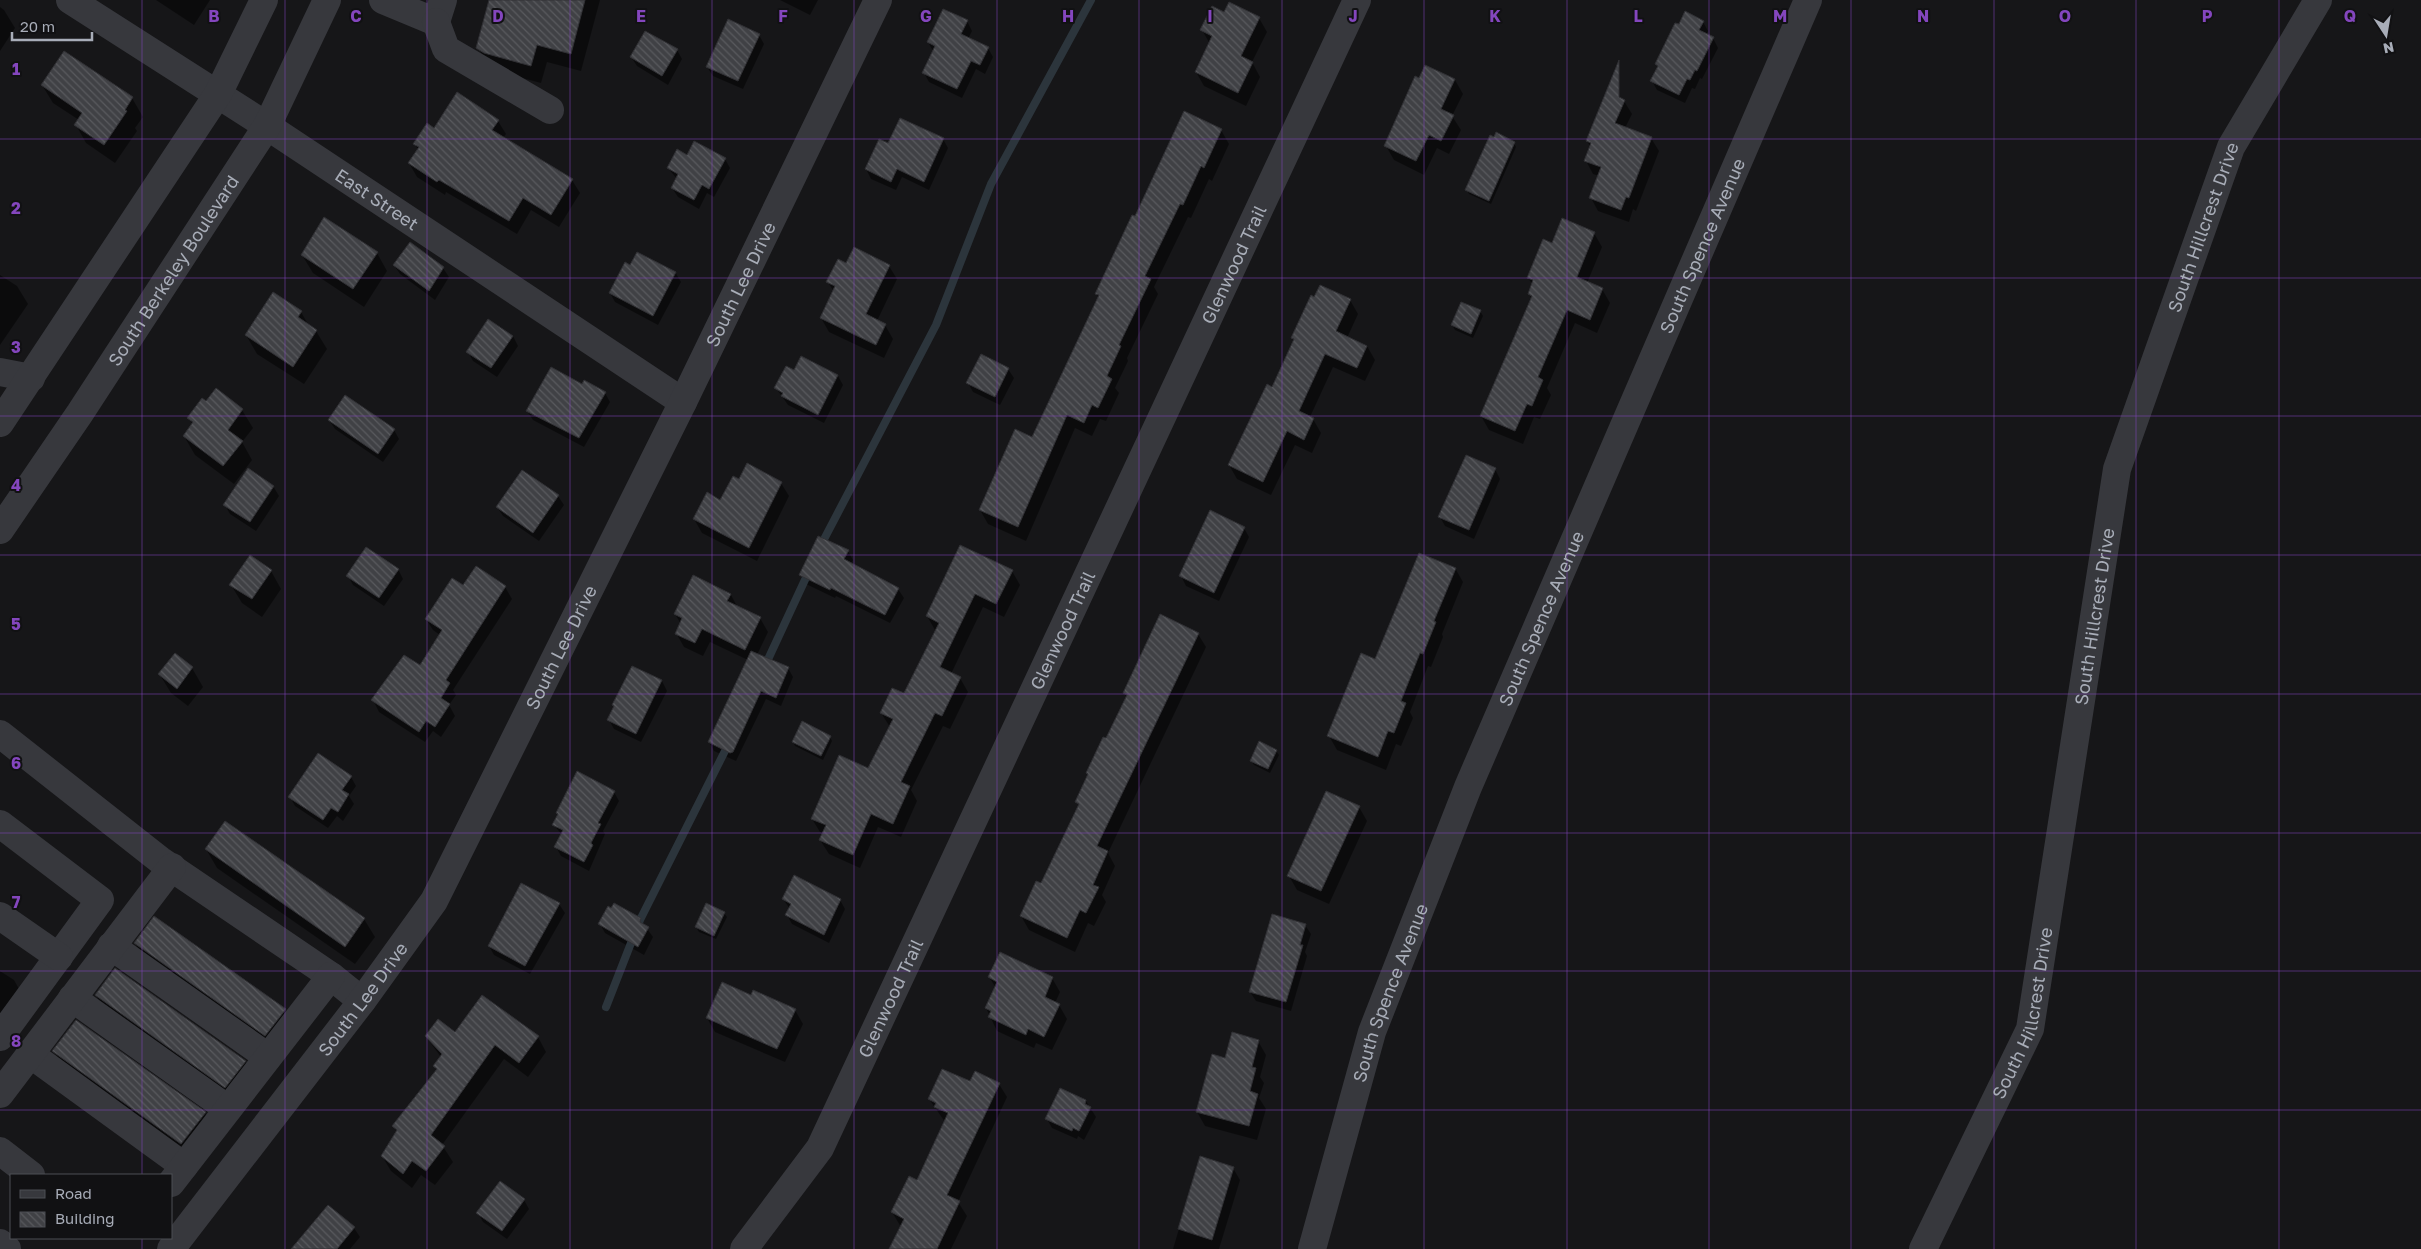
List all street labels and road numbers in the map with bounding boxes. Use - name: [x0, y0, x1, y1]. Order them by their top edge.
- street label: South Hillcrest Drive: [2162, 139, 2243, 315]
- street label: South Spence Avenue: [1654, 155, 1749, 337]
- street label: East Street: [331, 163, 423, 235]
- street label: South Berkeley Boulevard: [103, 171, 243, 370]
- street label: Glenwood Trail: [1196, 201, 1271, 327]
- street label: South Lee Drive: [701, 218, 780, 350]
- street label: South Spence Avenue: [1493, 527, 1588, 709]
- street label: South Hillcrest Drive: [2069, 527, 2119, 707]
- street label: Glenwood Trail: [1025, 567, 1099, 693]
- street label: South Lee Drive: [520, 581, 601, 713]
- street label: South Spence Avenue: [1348, 900, 1432, 1084]
- street label: South Hillcrest Drive: [1987, 926, 2057, 1102]
- street label: Glenwood Trail: [853, 935, 927, 1061]
- street label: South Lee Drive: [313, 938, 412, 1060]

